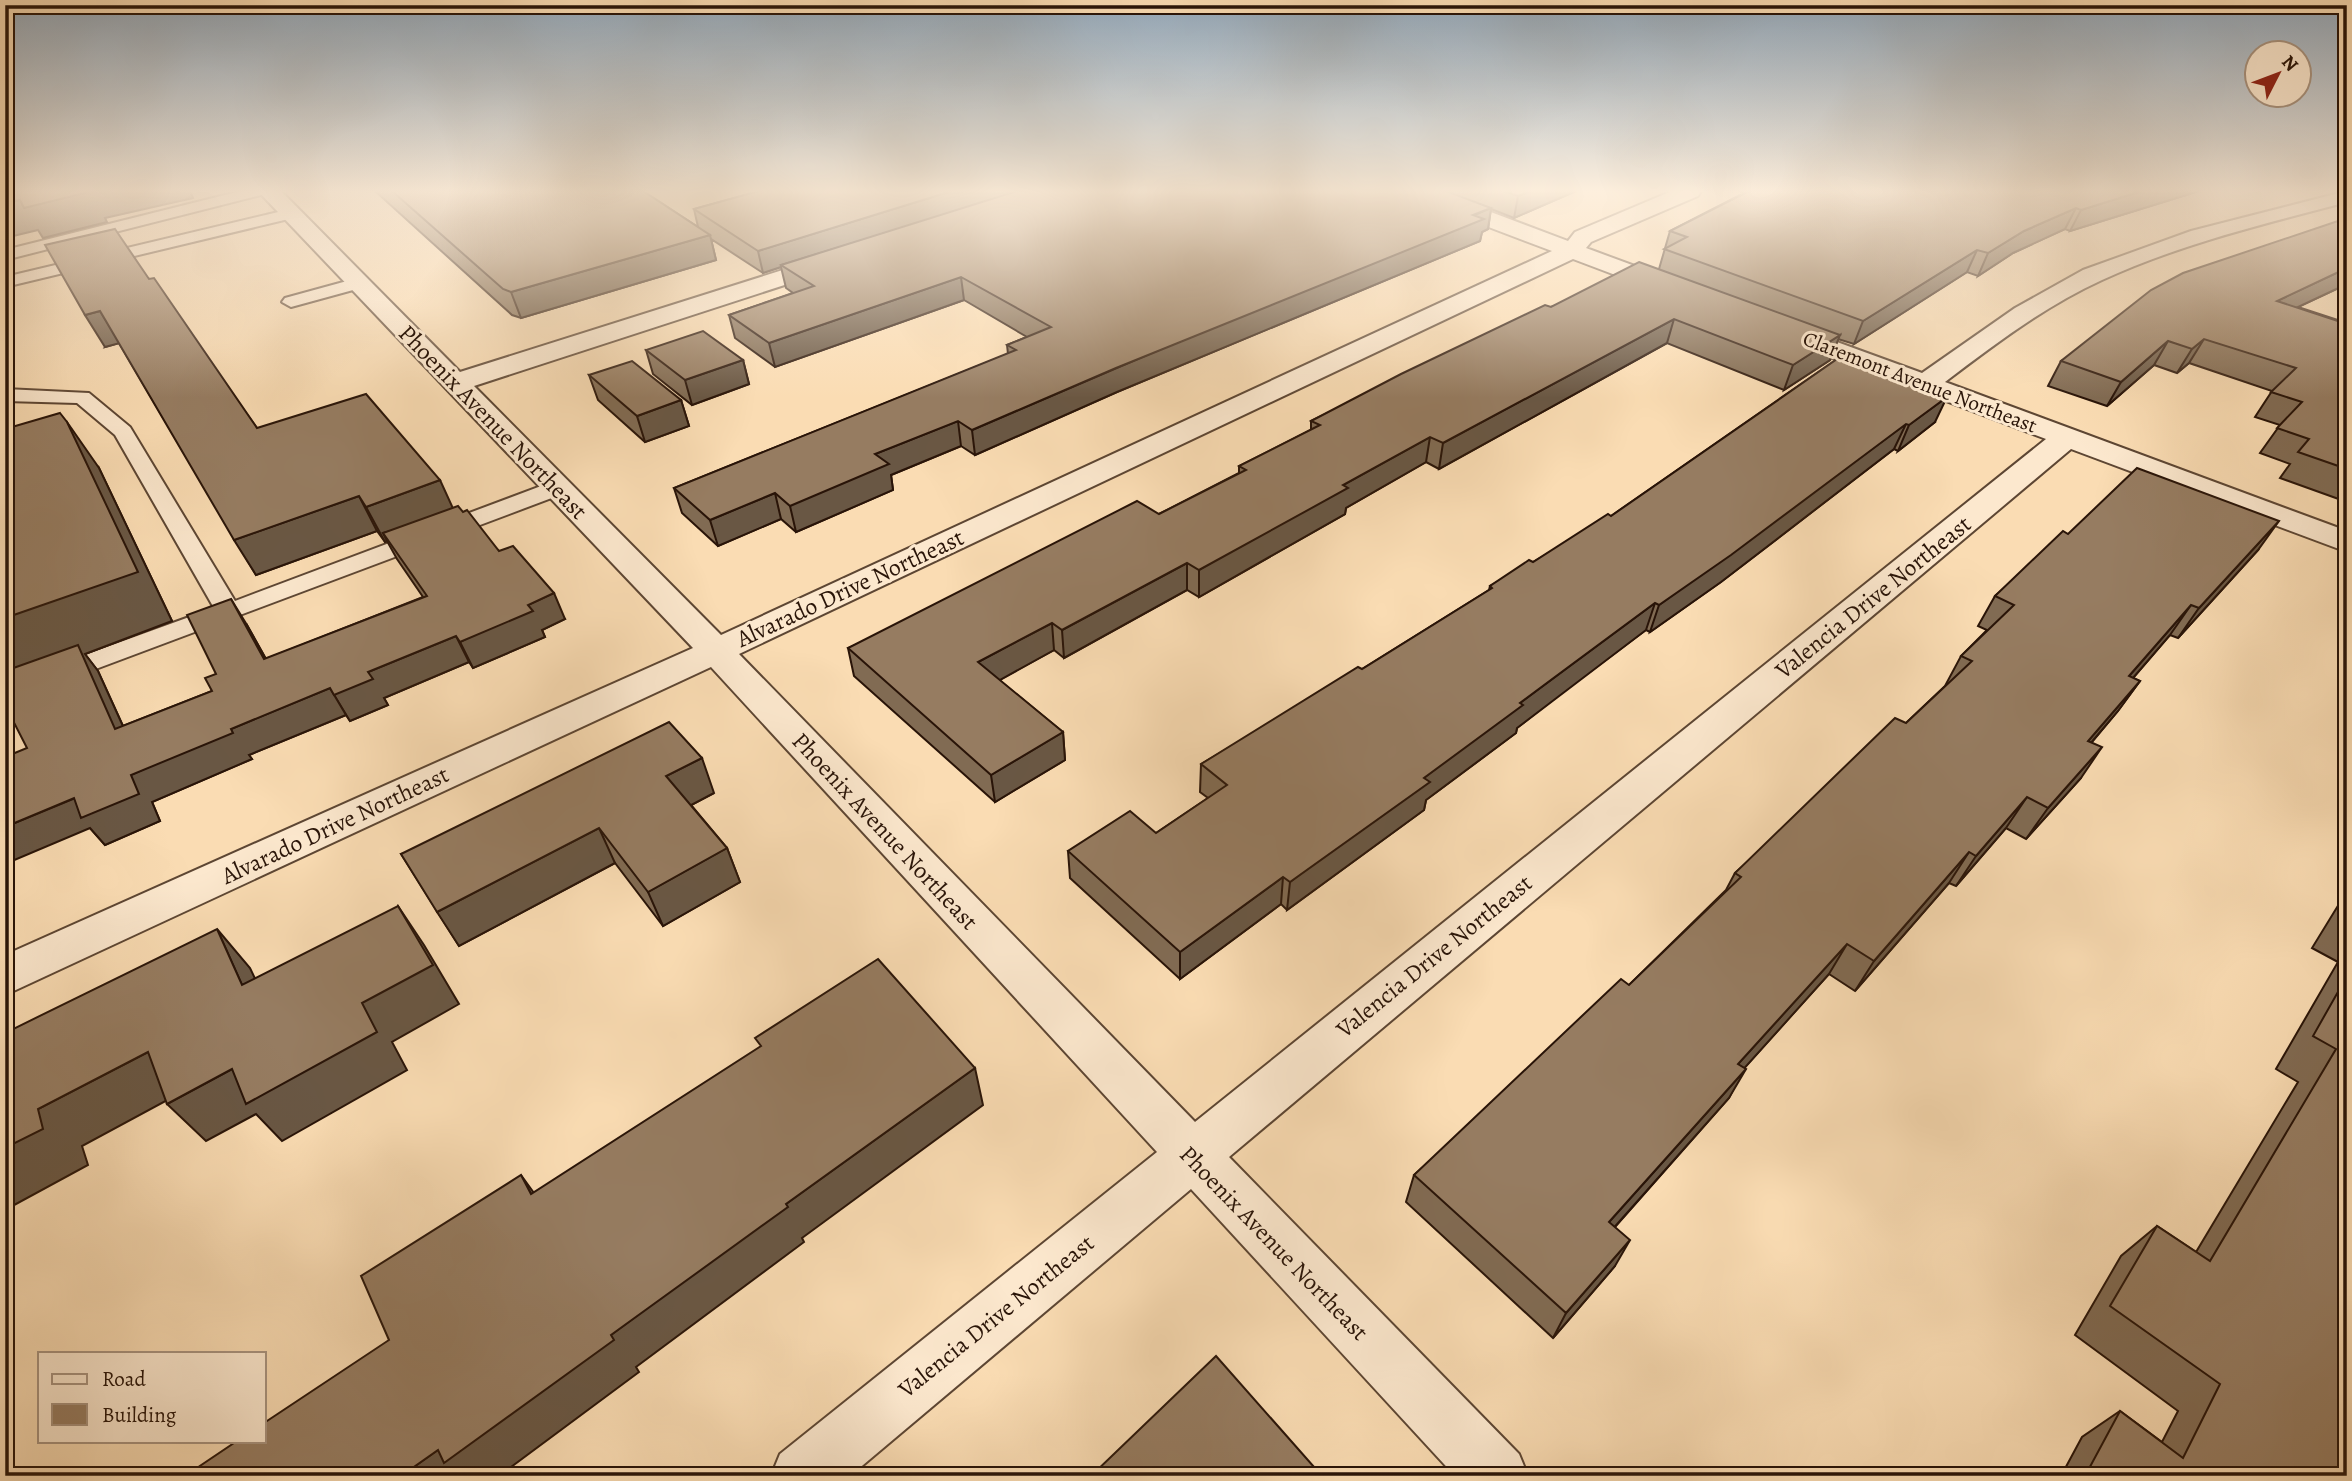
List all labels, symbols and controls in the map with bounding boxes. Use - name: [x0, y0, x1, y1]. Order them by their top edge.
- north arrow: [2244, 38, 2314, 108]
- text: N: [2276, 49, 2304, 77]
- street label: Phoenix Avenue Northeast: [391, 318, 595, 526]
- street label: Claremont Avenue Northeast: [1799, 324, 2041, 440]
- street label: Valencia Drive Northeast: [1768, 508, 1978, 687]
- street label: Alvarado Drive Northeast: [730, 521, 969, 655]
- street label: Phoenix Avenue Northeast: [785, 725, 985, 937]
- street label: Alvarado Drive Northeast: [215, 758, 454, 892]
- street label: Valencia Drive Northeast: [1329, 867, 1539, 1046]
- street label: Phoenix Avenue Northeast: [1172, 1139, 1376, 1347]
- street label: Valencia Drive Northeast: [891, 1227, 1101, 1406]
- legend: [38, 1352, 266, 1442]
- text: Road: [102, 1365, 146, 1393]
- text: Building: [102, 1401, 177, 1429]

